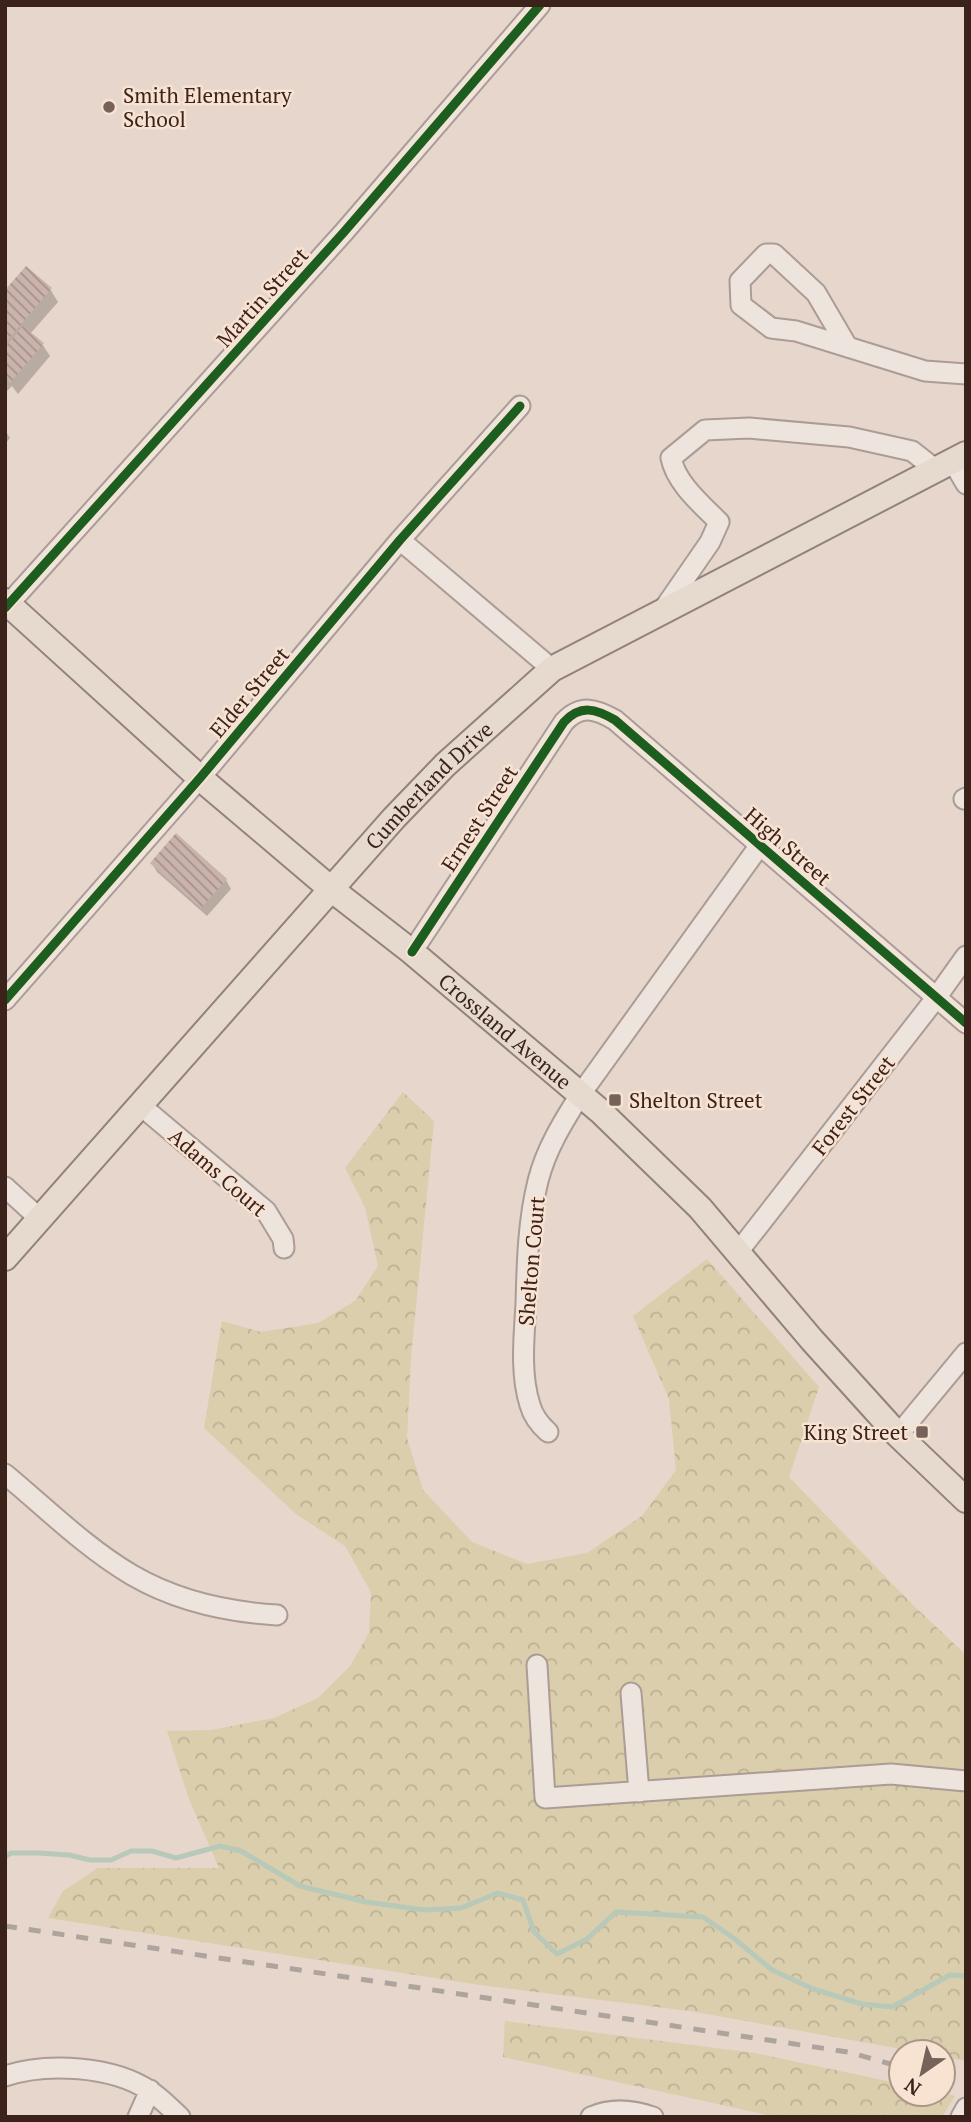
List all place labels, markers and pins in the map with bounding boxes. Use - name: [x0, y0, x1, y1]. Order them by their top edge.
- place label: Smith Elementary School: [123, 81, 292, 133]
- marker: Smith Elementary School: [101, 99, 117, 115]
- place label: Shelton Street: [629, 1086, 763, 1114]
- marker: Shelton Street: [607, 1092, 623, 1108]
- place label: King Street: [803, 1418, 908, 1446]
- marker: King Street: [914, 1424, 930, 1440]

